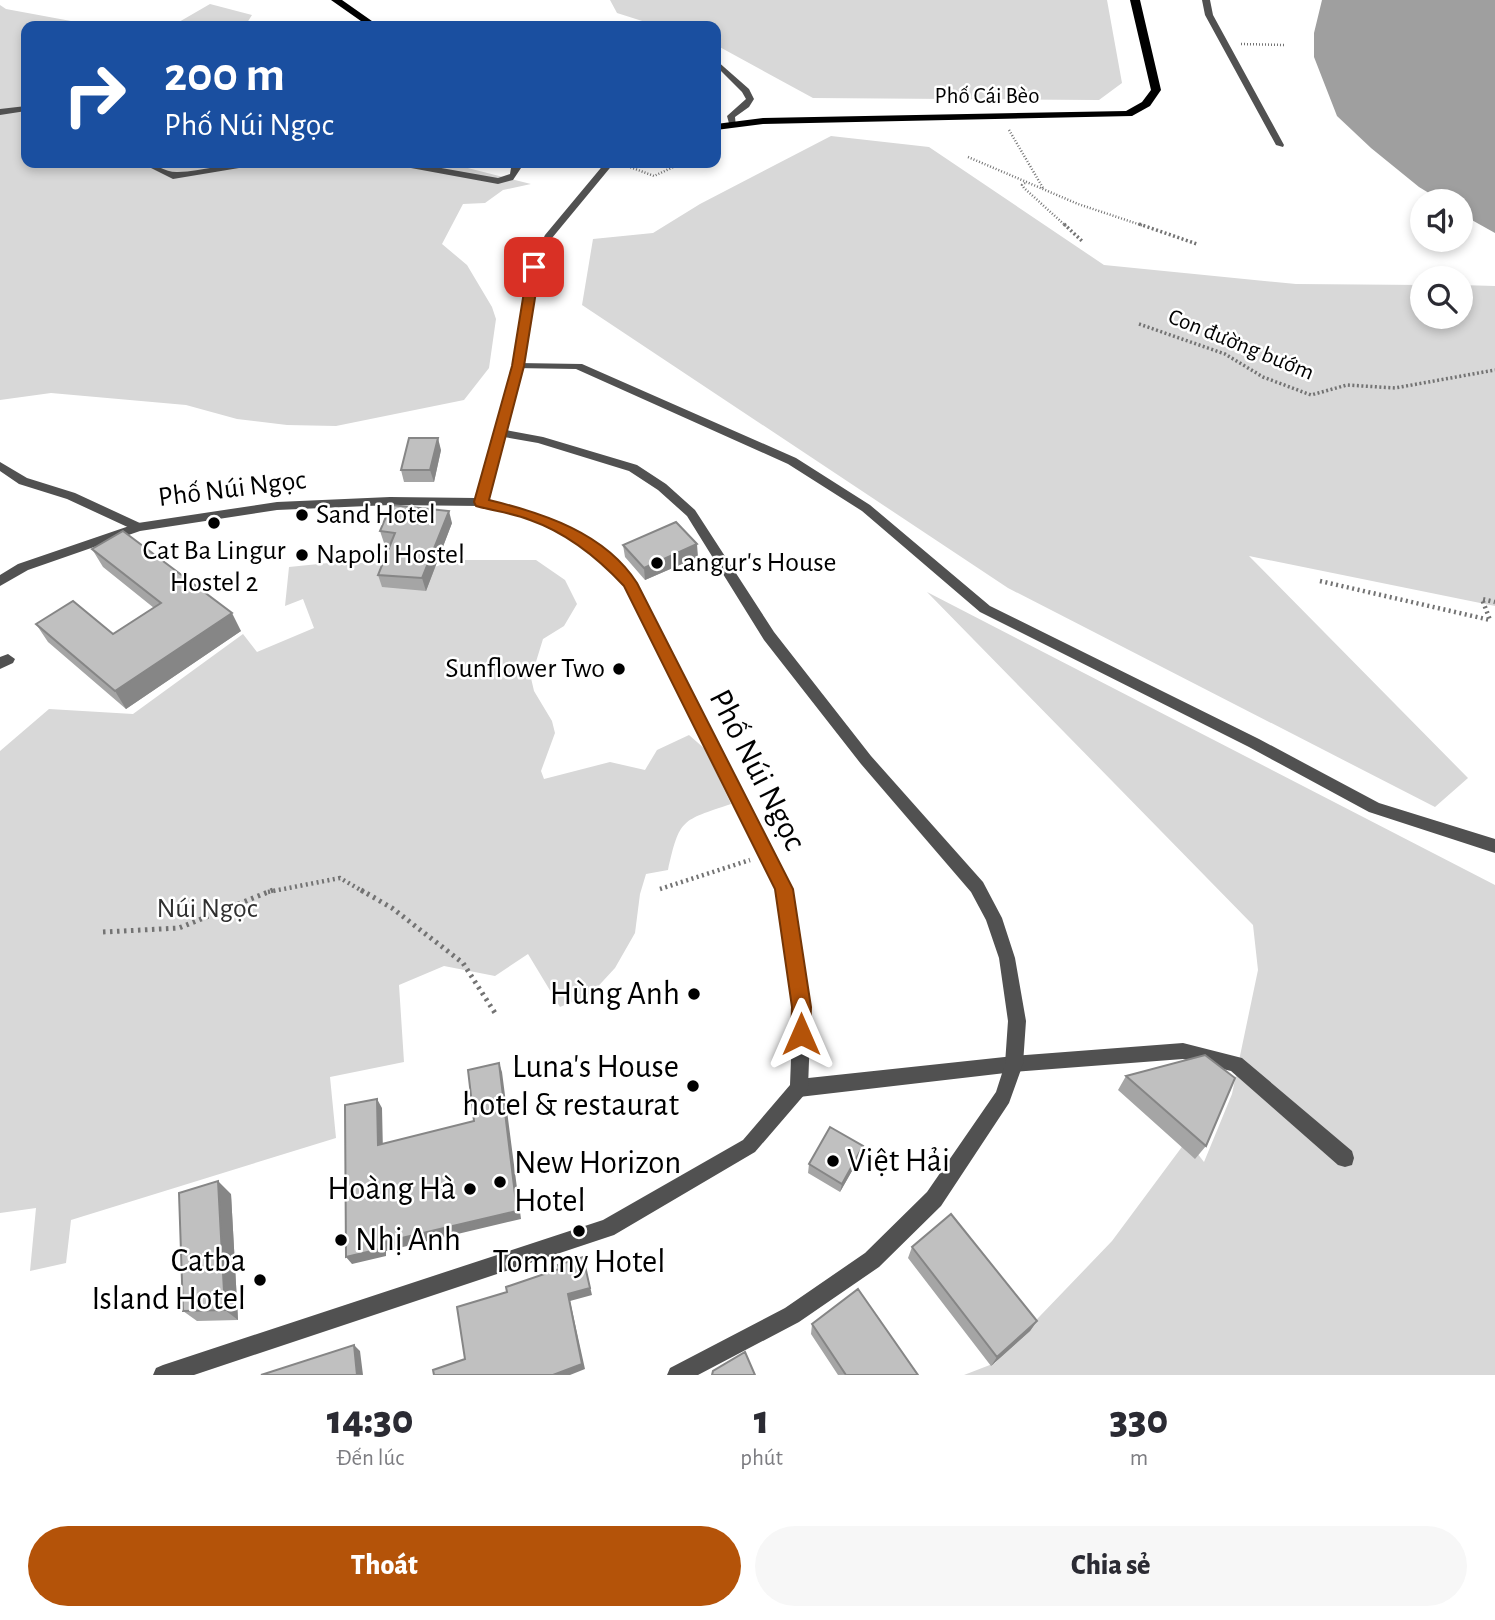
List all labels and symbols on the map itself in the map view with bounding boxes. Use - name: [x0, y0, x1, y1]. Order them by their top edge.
- street label: Phố Cái Bèo: [935, 85, 1039, 108]
- pin: [504, 237, 564, 297]
- street label: Con đường bướm: [1165, 305, 1317, 385]
- street label: Phố Núi Ngọc: [157, 466, 308, 512]
- place label: Sand Hotel: [316, 501, 436, 529]
- marker: Sand Hotel: [294, 507, 310, 523]
- marker: Cat Ba Lingur Hostel 2: [206, 515, 222, 531]
- place label: Cat Ba Lingur Hostel 2: [142, 537, 286, 597]
- place label: Napoli Hostel: [316, 541, 465, 569]
- marker: Napoli Hostel: [294, 547, 310, 563]
- place label: Langur's House: [671, 549, 837, 577]
- marker: Langur's House: [649, 555, 665, 571]
- place label: Sunflower Two: [445, 655, 605, 683]
- marker: Sunflower Two: [611, 661, 627, 677]
- street label: Phố Núi Ngọc: [703, 684, 812, 856]
- park label: Núi Ngọc: [156, 895, 258, 923]
- place label: Hùng Anh: [550, 978, 680, 1011]
- marker: Hùng Anh: [686, 986, 702, 1002]
- position arrow: [764, 997, 838, 1071]
- place label: Luna's House hotel & restaurat: [462, 1051, 679, 1122]
- marker: Luna's House hotel & restaurat: [685, 1078, 701, 1094]
- place label: Việt Hải: [847, 1145, 950, 1178]
- place label: New Horizon Hotel: [514, 1147, 681, 1218]
- marker: Việt Hải: [825, 1153, 841, 1169]
- place label: Hoàng Hà: [327, 1173, 456, 1206]
- marker: New Horizon Hotel: [492, 1174, 508, 1190]
- marker: Hoàng Hà: [462, 1181, 478, 1197]
- marker: Tommy Hotel: [571, 1223, 587, 1239]
- place label: Nhị Anh: [355, 1224, 461, 1257]
- marker: Nhị Anh: [333, 1232, 349, 1248]
- place label: Catba Island Hotel: [91, 1245, 246, 1316]
- place label: Tommy Hotel: [493, 1246, 665, 1279]
- marker: Catba Island Hotel: [252, 1272, 268, 1288]

